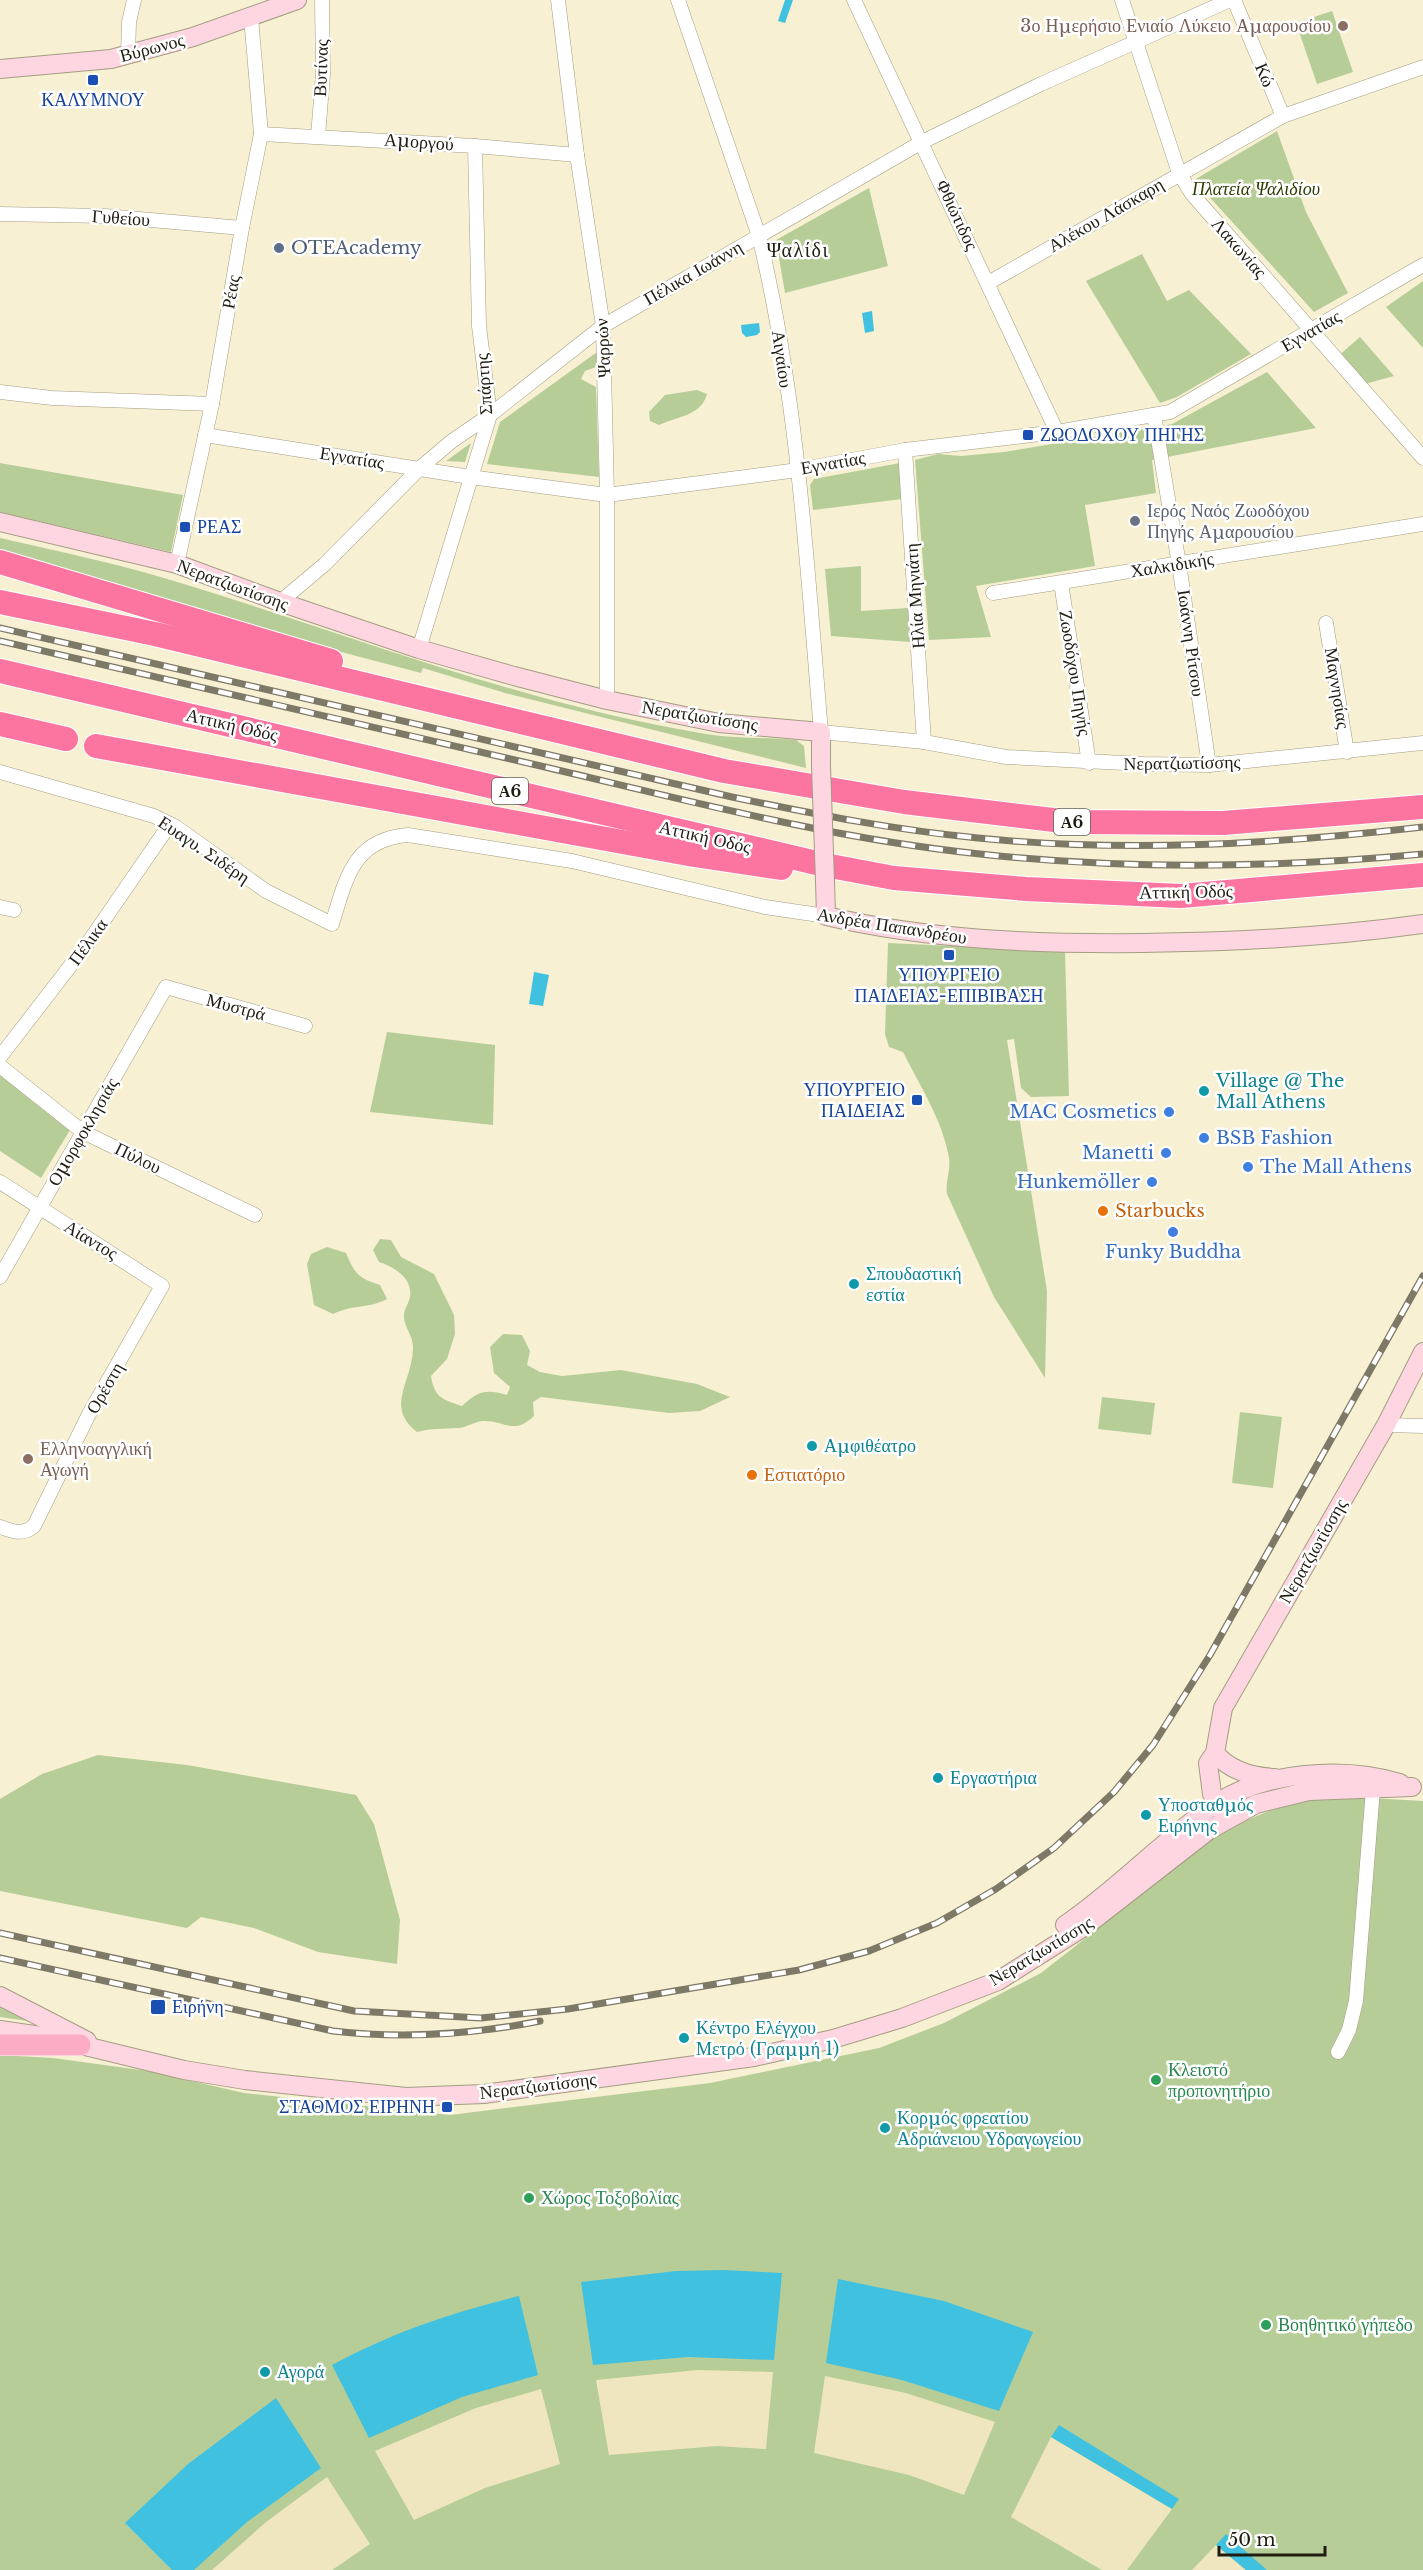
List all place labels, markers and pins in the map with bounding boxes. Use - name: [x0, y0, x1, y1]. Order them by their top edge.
- place label: 3ο Ημερήσιο Ενιαίο Λύκειο Αμαρουσίου: [1020, 15, 1331, 37]
- marker: 3ο Ημερήσιο Ενιαίο Λύκειο Αμαρουσίου: [1336, 19, 1350, 33]
- marker: ΚΑΛΥΜΝΟΥ: [86, 73, 100, 87]
- place label: ΚΑΛΥΜΝΟΥ: [41, 89, 145, 111]
- place label: OTEAcademy: [291, 237, 422, 259]
- marker: OTEAcademy: [272, 241, 286, 255]
- place label: ΖΩΟΔΟΧΟΥ ΠΗΓΗΣ: [1040, 424, 1204, 446]
- marker: ΖΩΟΔΟΧΟΥ ΠΗΓΗΣ: [1021, 428, 1035, 442]
- place label: Ιερός Ναός Ζωοδόχου Πηγής Αμαρουσίου: [1147, 500, 1309, 543]
- marker: Ιερός Ναός Ζωοδόχου Πηγής Αμαρουσίου: [1128, 514, 1142, 528]
- place label: ΡΕΑΣ: [197, 516, 241, 538]
- marker: ΡΕΑΣ: [178, 520, 192, 534]
- marker: ΥΠΟΥΡΓΕΙΟ ΠΑΙΔΕΙΑΣ-ΕΠΙΒΙΒΑΣΗ: [942, 948, 956, 962]
- place label: ΥΠΟΥΡΓΕΙΟ ΠΑΙΔΕΙΑΣ-ΕΠΙΒΙΒΑΣΗ: [855, 964, 1043, 1007]
- place label: Village @ The Mall Athens: [1215, 1070, 1344, 1113]
- place label: ΥΠΟΥΡΓΕΙΟ ΠΑΙΔΕΙΑΣ: [803, 1079, 905, 1122]
- marker: Village @ The Mall Athens: [1197, 1084, 1211, 1098]
- marker: ΥΠΟΥΡΓΕΙΟ ΠΑΙΔΕΙΑΣ: [910, 1093, 924, 1107]
- place label: MAC Cosmetics: [1009, 1101, 1157, 1123]
- marker: MAC Cosmetics: [1162, 1105, 1176, 1119]
- place label: BSB Fashion: [1216, 1127, 1333, 1149]
- marker: BSB Fashion: [1197, 1131, 1211, 1145]
- place label: Manetti: [1082, 1142, 1154, 1164]
- marker: Manetti: [1159, 1146, 1173, 1160]
- place label: The Mall Athens: [1260, 1156, 1412, 1178]
- marker: The Mall Athens: [1241, 1160, 1255, 1174]
- place label: Hunkemöller: [1017, 1171, 1140, 1193]
- marker: Hunkemöller: [1145, 1175, 1159, 1189]
- place label: Starbucks: [1115, 1200, 1205, 1222]
- marker: Starbucks: [1096, 1204, 1110, 1218]
- marker: Funky Buddha: [1166, 1225, 1180, 1239]
- place label: Funky Buddha: [1105, 1241, 1241, 1263]
- place label: Σπουδαστική εστία: [866, 1263, 962, 1306]
- marker: Σπουδαστική εστία: [847, 1277, 861, 1291]
- place label: Αμφιθέατρο: [824, 1435, 916, 1457]
- place label: Ελληνοαγγλική Αγωγή: [40, 1438, 152, 1481]
- marker: Αμφιθέατρο: [805, 1439, 819, 1453]
- marker: Ελληνοαγγλική Αγωγή: [21, 1452, 35, 1466]
- place label: Εστιατόριο: [764, 1464, 845, 1486]
- marker: Εστιατόριο: [745, 1468, 759, 1482]
- place label: Εργαστήρια: [950, 1767, 1038, 1789]
- marker: Εργαστήρια: [931, 1771, 945, 1785]
- place label: Υποσταθμός Ειρήνης: [1158, 1794, 1253, 1837]
- marker: Υποσταθμός Ειρήνης: [1139, 1808, 1153, 1822]
- place label: Ειρήνη: [172, 1996, 224, 2018]
- marker: Ειρήνη: [149, 1998, 167, 2016]
- place label: Κέντρο Ελέγχου Μετρό (Γραμμή 1): [696, 2017, 839, 2060]
- marker: Κέντρο Ελέγχου Μετρό (Γραμμή 1): [677, 2031, 691, 2045]
- place label: Κλειστό προπονητήριο: [1168, 2059, 1270, 2102]
- marker: Κλειστό προπονητήριο: [1149, 2073, 1163, 2087]
- place label: ΣΤΑΘΜΟΣ ΕΙΡΗΝΗ: [279, 2096, 435, 2118]
- marker: ΣΤΑΘΜΟΣ ΕΙΡΗΝΗ: [440, 2100, 454, 2114]
- place label: Κορμός φρεατίου Αδριάνειου Υδραγωγείου: [897, 2107, 1082, 2150]
- marker: Κορμός φρεατίου Αδριάνειου Υδραγωγείου: [878, 2121, 892, 2135]
- place label: Χώρος Τοξοβολίας: [541, 2187, 679, 2209]
- marker: Χώρος Τοξοβολίας: [522, 2191, 536, 2205]
- place label: Βοηθητικό γήπεδο: [1278, 2314, 1413, 2336]
- marker: Βοηθητικό γήπεδο: [1259, 2318, 1273, 2332]
- place label: Αγορά: [277, 2361, 325, 2383]
- marker: Αγορά: [258, 2365, 272, 2379]

